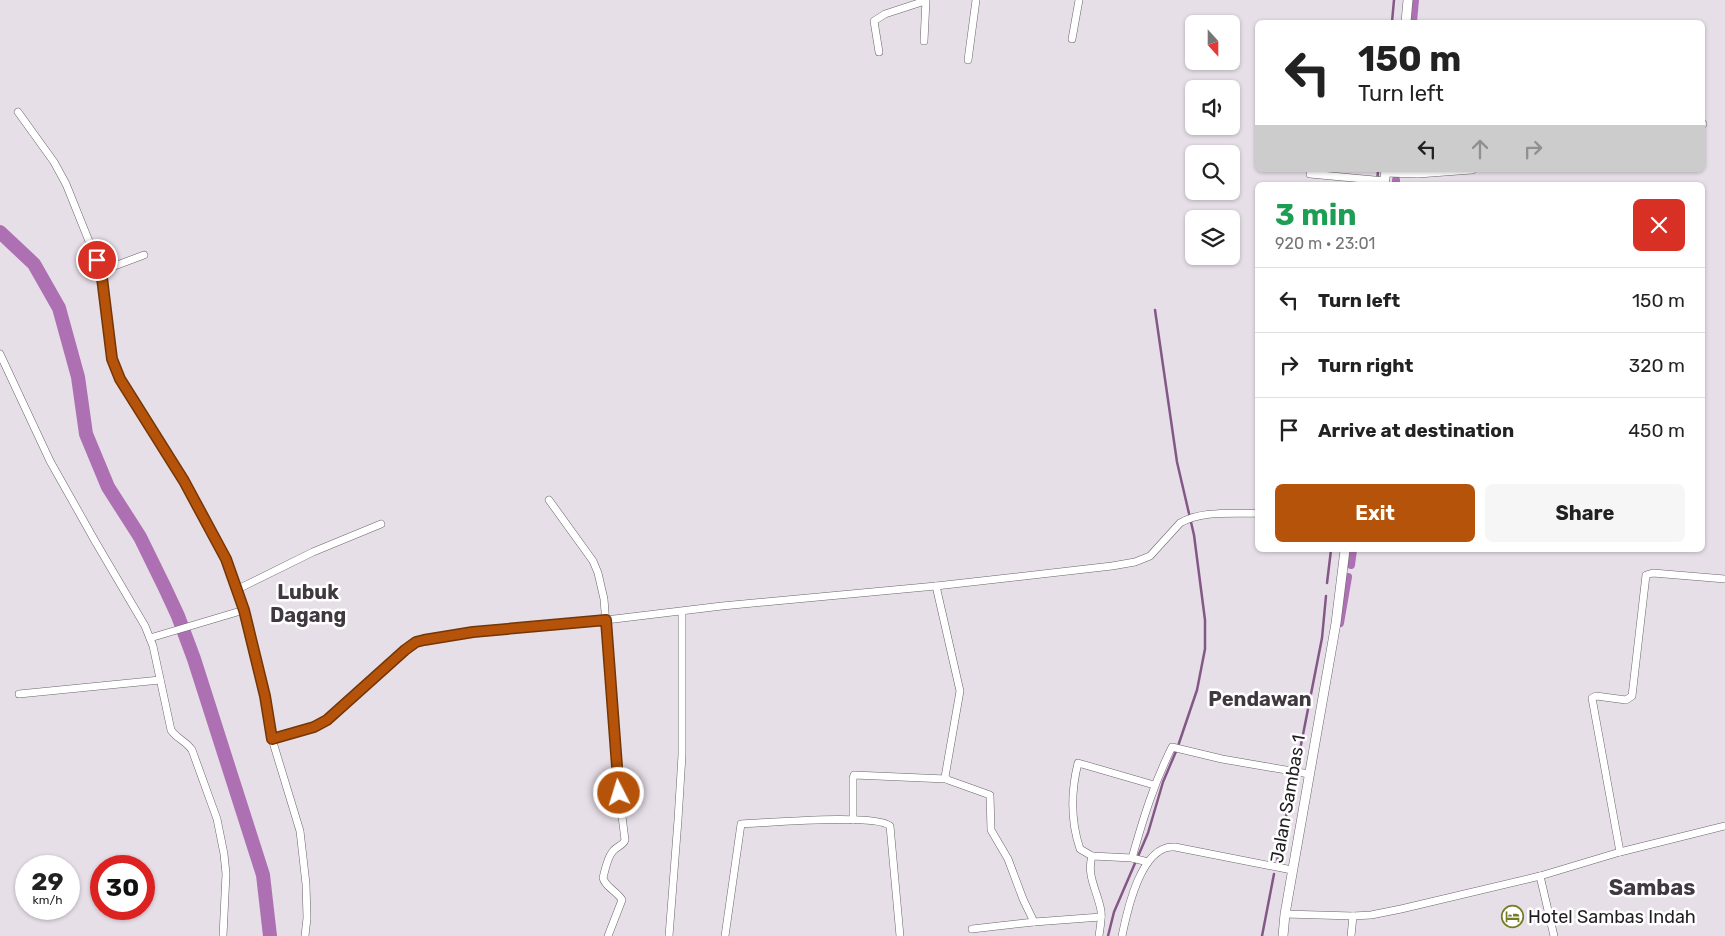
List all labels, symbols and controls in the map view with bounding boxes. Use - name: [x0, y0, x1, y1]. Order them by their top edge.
- north arrow: [1185, 15, 1240, 70]
- map controls: [1185, 15, 1240, 265]
- text: 150 m: [1358, 38, 1461, 80]
- icon: left: [1275, 40, 1340, 105]
- button: sound: [1185, 80, 1240, 135]
- text: Turn left: [1358, 80, 1444, 107]
- icon: left: [1413, 135, 1441, 163]
- icon: ahead: [1466, 135, 1494, 163]
- icon: right: [1519, 135, 1547, 163]
- button: search: [1185, 145, 1240, 200]
- text: 3 min: [1275, 197, 1357, 233]
- button: close: [1633, 199, 1685, 251]
- button: layers: [1185, 210, 1240, 265]
- text: 920 m · 23:01: [1275, 234, 1375, 253]
- pin: [76, 239, 118, 281]
- icon: arrive: [83, 246, 111, 274]
- icon: left: [1275, 286, 1303, 314]
- text: Turn left: [1318, 289, 1400, 312]
- text: 150 m: [1632, 289, 1685, 312]
- icon: right: [1275, 351, 1303, 379]
- text: Turn right: [1318, 354, 1413, 377]
- text: 320 m: [1629, 354, 1685, 377]
- icon: arrive: [1275, 416, 1303, 444]
- text: Arrive at destination: [1318, 419, 1514, 442]
- text: 450 m: [1628, 419, 1685, 442]
- button: Exit: [1275, 484, 1475, 542]
- button: Share: [1485, 484, 1685, 542]
- district label: Lubuk Dagang: [270, 580, 346, 627]
- district label: Pendawan: [1208, 687, 1312, 711]
- street label: Jalan Sambas 1: [1266, 733, 1310, 865]
- position arrow: [592, 766, 644, 818]
- speed limit sign: 30: [90, 855, 155, 920]
- text: 29: [31, 867, 64, 896]
- district label: Sambas: [1609, 874, 1695, 901]
- text: km/h: [33, 893, 62, 907]
- hotel icon: Hotel Sambas Indah: [1500, 905, 1524, 929]
- place label: Hotel Sambas Indah: [1528, 906, 1696, 928]

